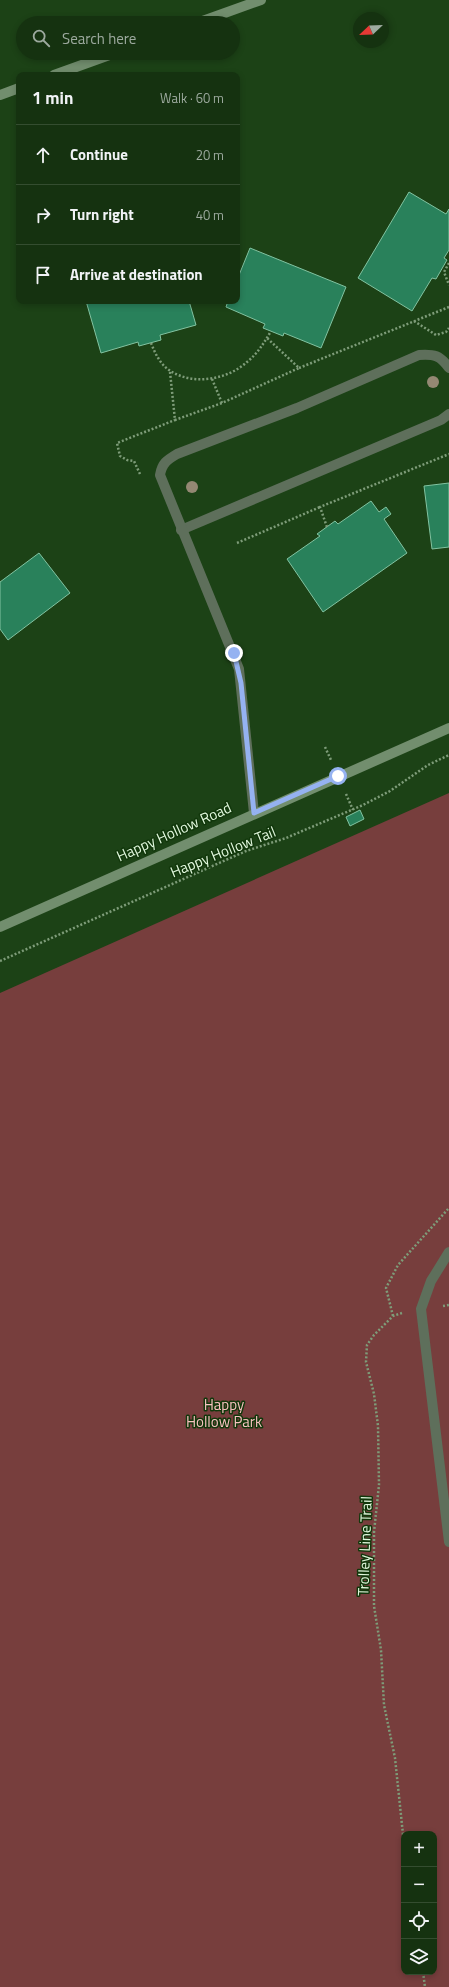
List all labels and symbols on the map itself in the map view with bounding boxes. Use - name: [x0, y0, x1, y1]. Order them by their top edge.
- north arrow: [353, 12, 389, 48]
- route end: [225, 644, 243, 662]
- route start: [329, 767, 347, 785]
- street label: Happy Hollow Road: [113, 796, 235, 867]
- street label: Happy Hollow Tail: [167, 820, 279, 883]
- park label: Happy Hollow Park: [186, 1393, 262, 1433]
- street label: Trolley Line Trail: [351, 1496, 378, 1596]

